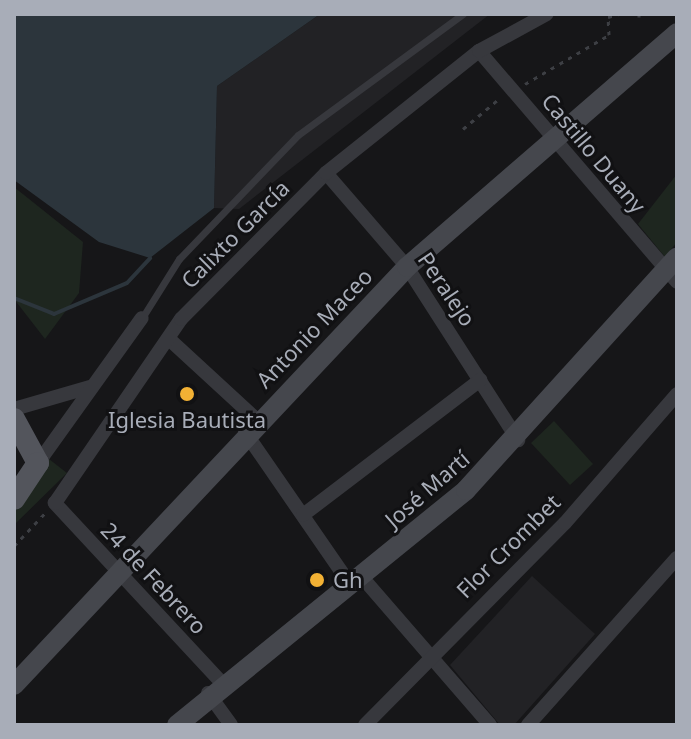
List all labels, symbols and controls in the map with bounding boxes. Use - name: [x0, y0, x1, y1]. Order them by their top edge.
- street label: Castillo Duany: [536, 88, 652, 218]
- street label: Calixto García: [176, 175, 294, 293]
- street label: Peralejo: [413, 247, 481, 331]
- street label: Antonio Maceo: [250, 263, 378, 393]
- marker: Iglesia Bautista: [178, 385, 196, 403]
- place label: Iglesia Bautista: [108, 407, 266, 433]
- street label: José Martí: [379, 445, 475, 533]
- street label: Flor Crombet: [451, 489, 565, 603]
- street label: 24 de Febrero: [96, 517, 212, 639]
- place label: Gh: [333, 567, 363, 593]
- marker: Gh: [308, 571, 326, 589]

